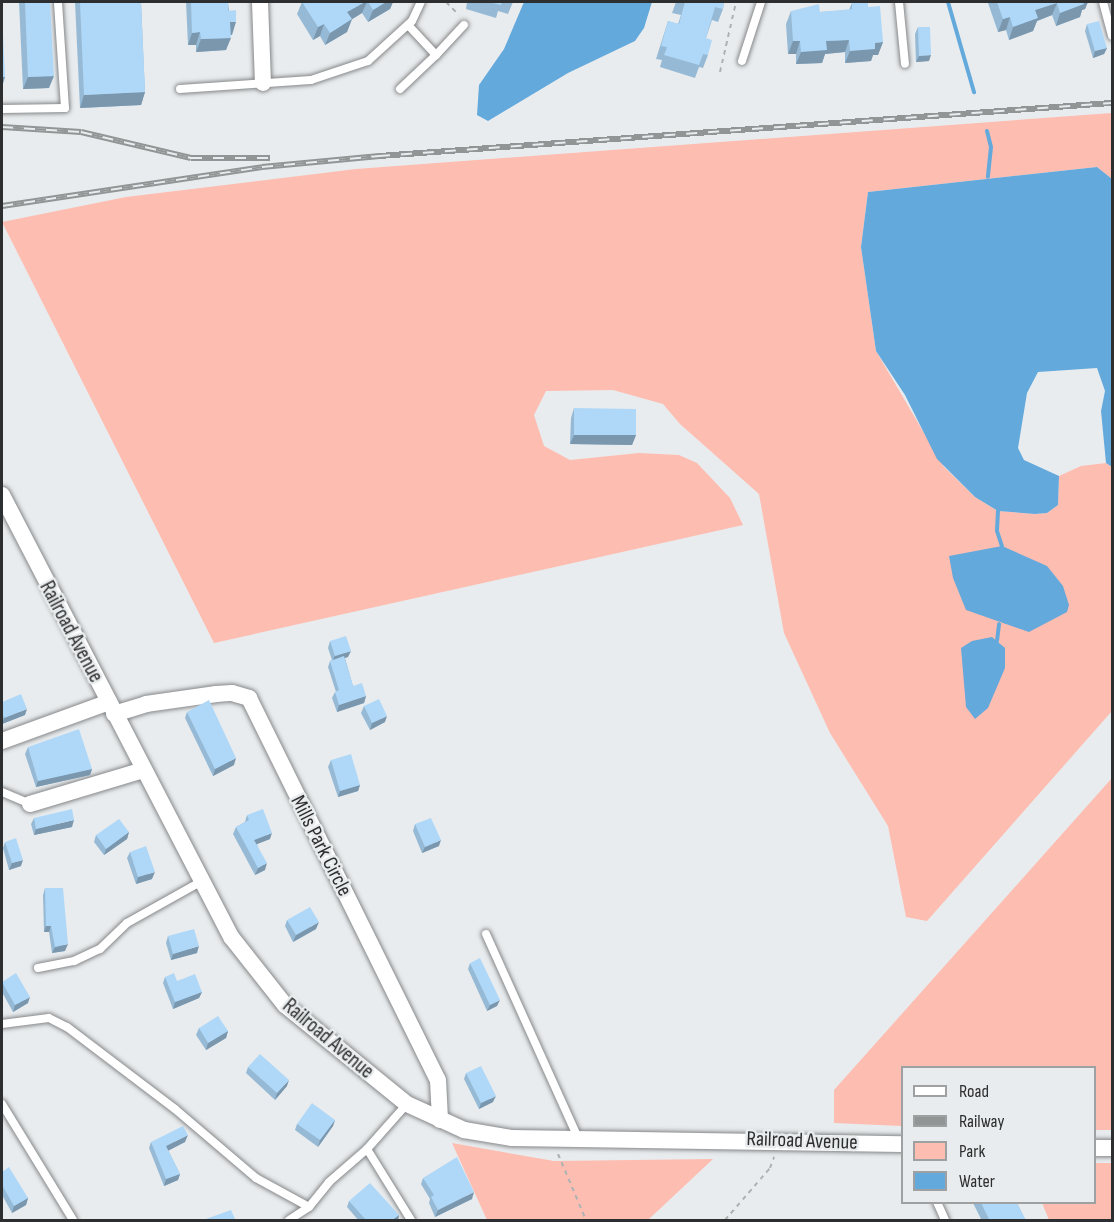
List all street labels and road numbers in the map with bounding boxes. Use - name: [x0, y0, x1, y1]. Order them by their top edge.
- street label: Railroad Avenue: [34, 577, 108, 687]
- street label: Mills Park Circle: [285, 791, 357, 901]
- street label: Railroad Avenue: [277, 994, 379, 1084]
- street label: Railroad Avenue: [746, 1126, 858, 1156]

